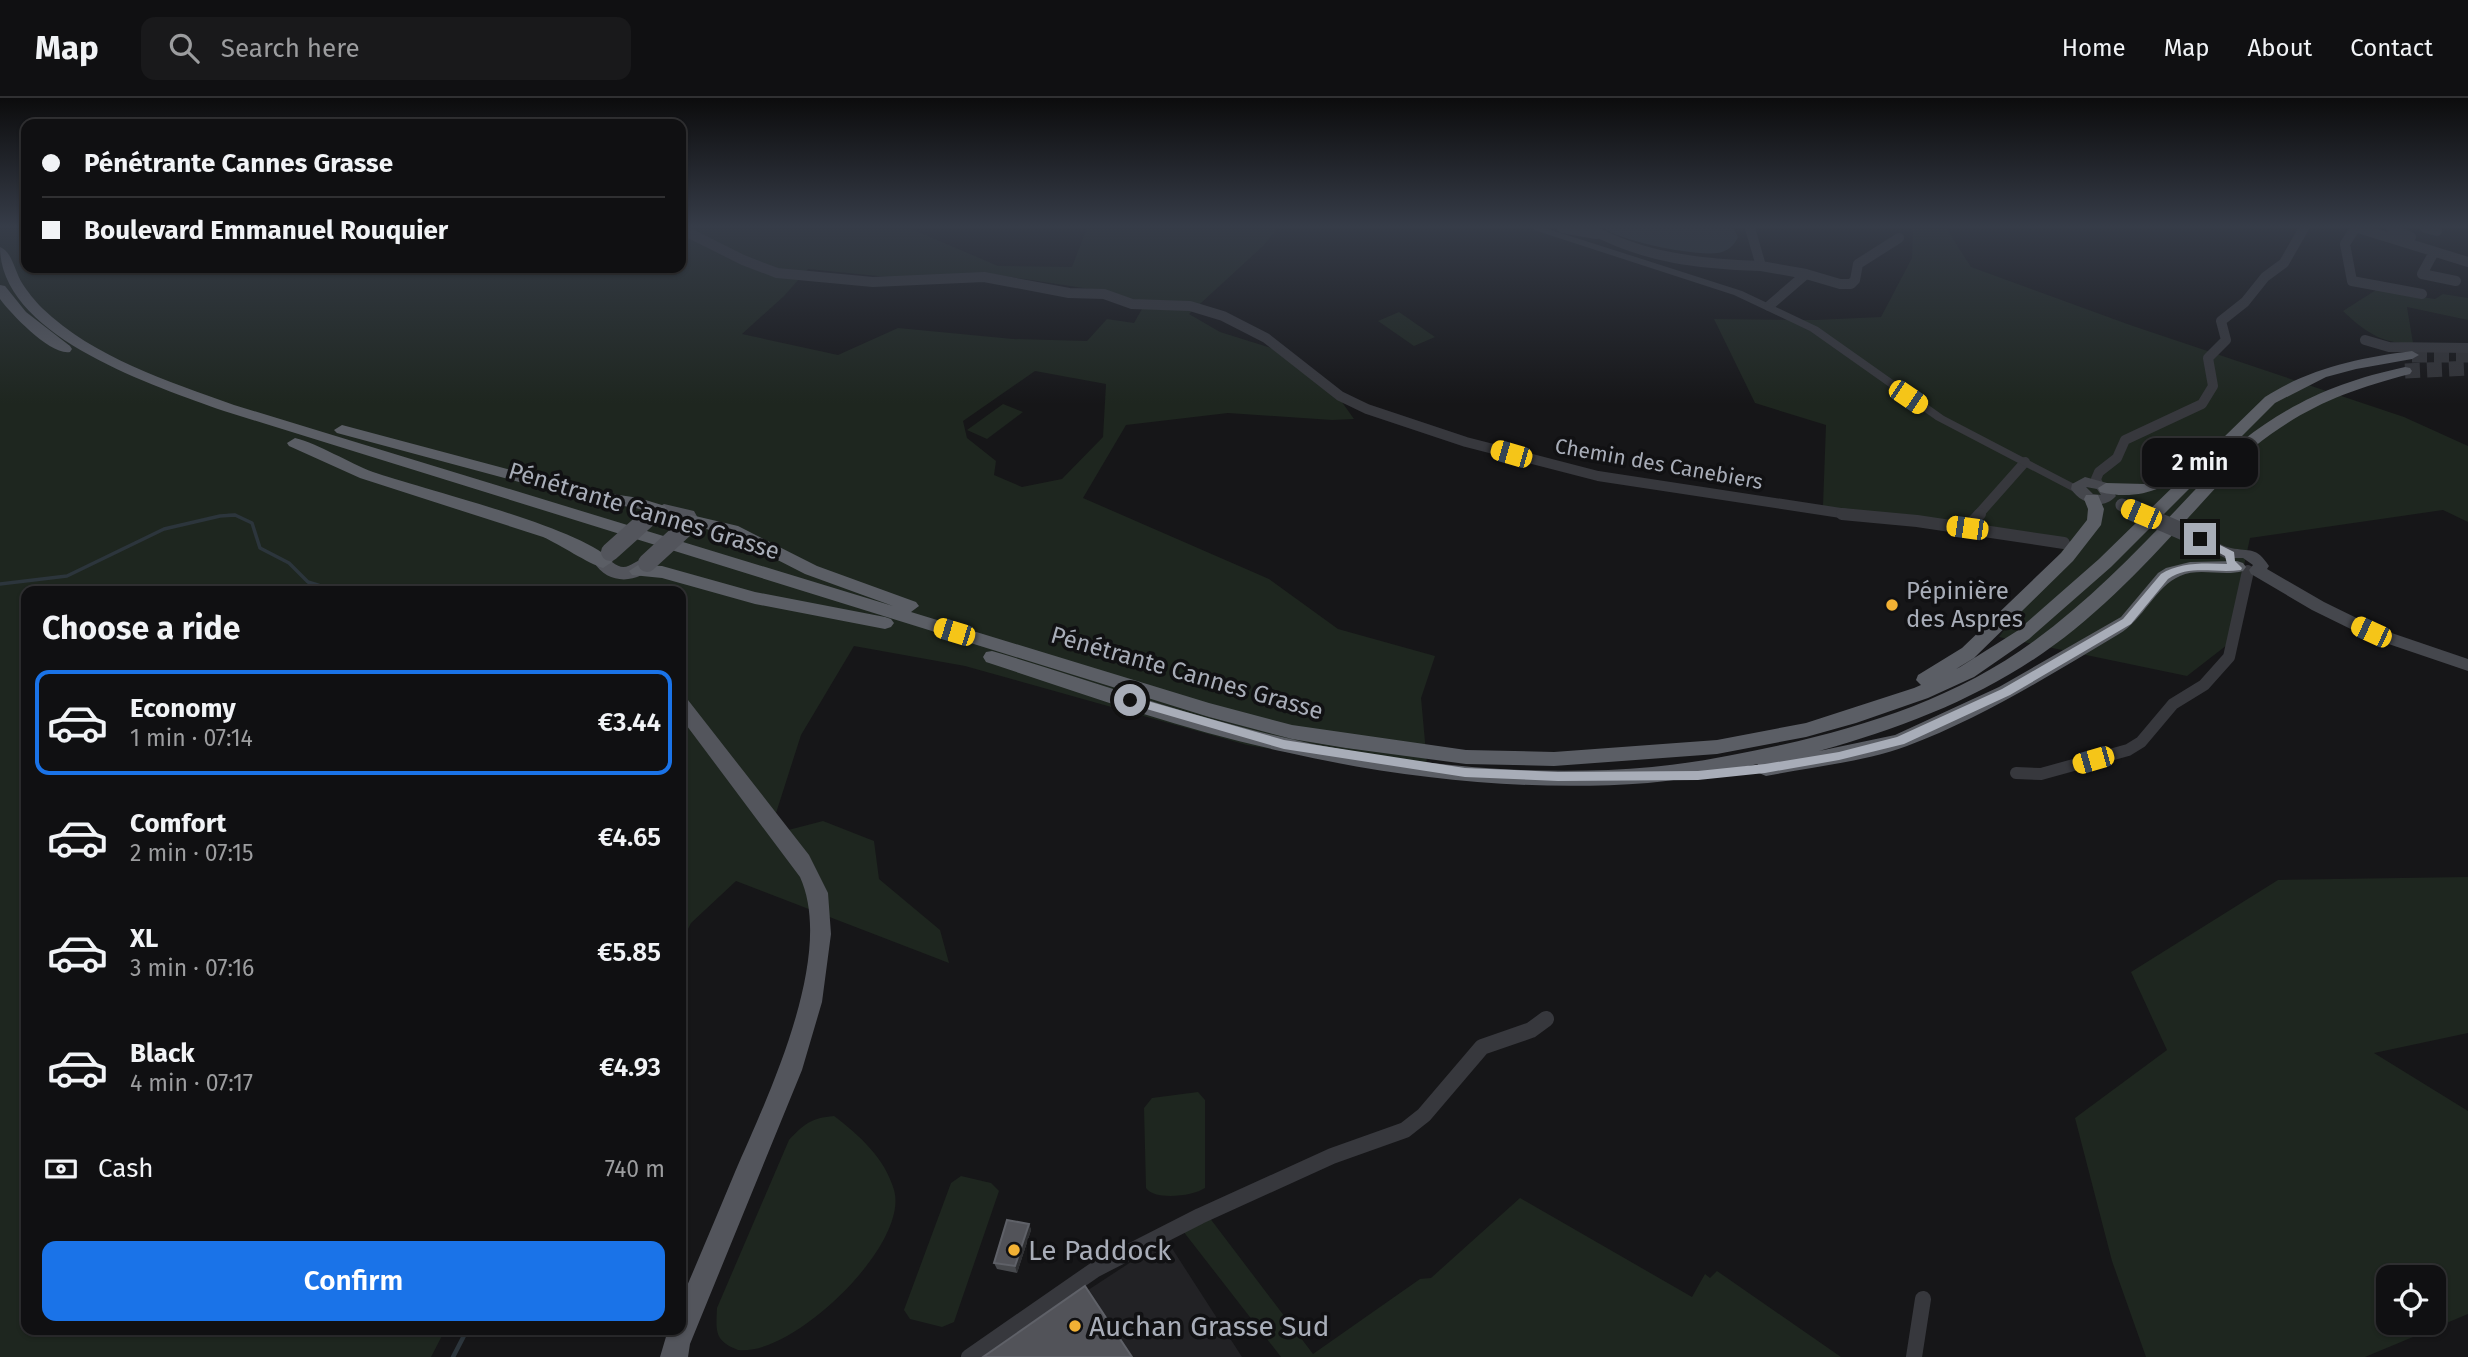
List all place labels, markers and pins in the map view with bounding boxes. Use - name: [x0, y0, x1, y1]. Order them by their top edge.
- place label: Pépinière des Aspres: [1906, 577, 2023, 633]
- marker: Pépinière des Aspres: [1884, 597, 1900, 613]
- place label: Le Paddock: [1028, 1234, 1172, 1267]
- marker: Le Paddock: [1006, 1242, 1022, 1258]
- place label: Auchan Grasse Sud: [1089, 1310, 1330, 1343]
- marker: Auchan Grasse Sud: [1067, 1318, 1083, 1334]

